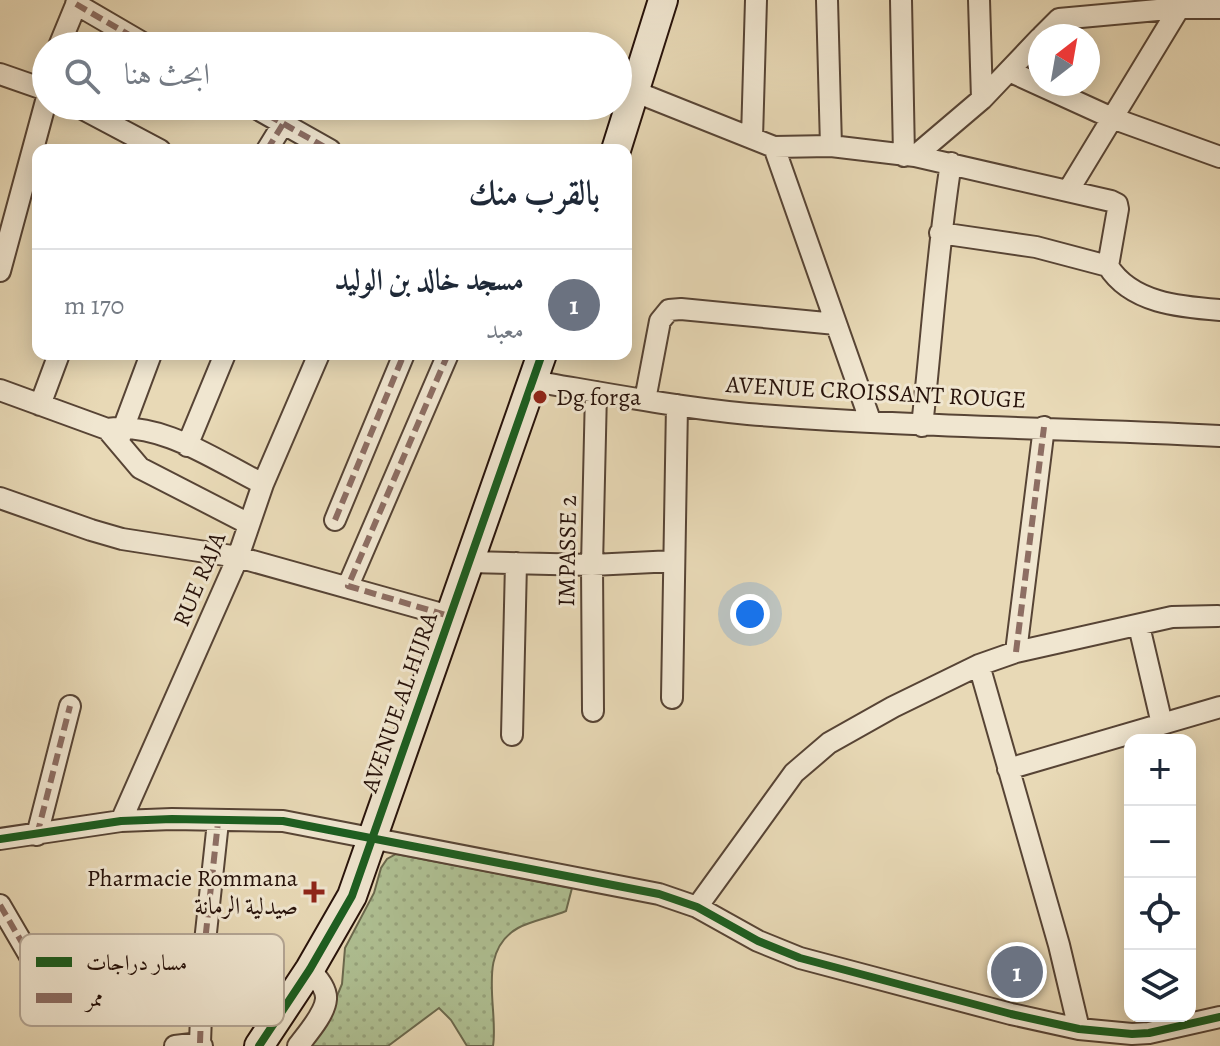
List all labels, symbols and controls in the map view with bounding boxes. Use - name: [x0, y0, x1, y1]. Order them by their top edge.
- north arrow: [1028, 24, 1100, 96]
- search box: [32, 32, 632, 120]
- icon: search: [60, 54, 104, 98]
- text: ابحث هنا: [124, 54, 210, 94]
- text: بالقرب منك: [468, 169, 600, 216]
- text: مسجد خالد بن الوليد: [334, 260, 524, 300]
- text: 170 m: [64, 288, 124, 323]
- text: 1: [569, 288, 579, 323]
- text: معبد: [486, 312, 524, 347]
- street label: AVENUE CROISSANT ROUGE: [724, 368, 1027, 416]
- place label: Dg forga: [556, 381, 642, 413]
- marker: Dg forga: [531, 388, 549, 406]
- street label: IMPASSE 2: [550, 495, 584, 607]
- street label: RUE RAJA: [165, 526, 234, 631]
- your location: [730, 594, 770, 634]
- street label: AVENUE AL HIJRA: [353, 607, 445, 797]
- map controls: [1124, 734, 1196, 1022]
- button: +: [1124, 734, 1196, 806]
- button: −: [1124, 806, 1196, 878]
- place label: Pharmacie Rommana صيدلية الرمانة: [87, 862, 299, 922]
- button: locate: [1124, 878, 1196, 950]
- marker: Pharmacie Rommana صيدلية الرمانة: [305, 883, 323, 901]
- legend: [20, 934, 284, 1026]
- pin: 1: [991, 942, 1043, 1002]
- text: مسار دراجات: [86, 948, 187, 978]
- button: layers: [1124, 950, 1196, 1022]
- text: ممر: [84, 984, 104, 1014]

